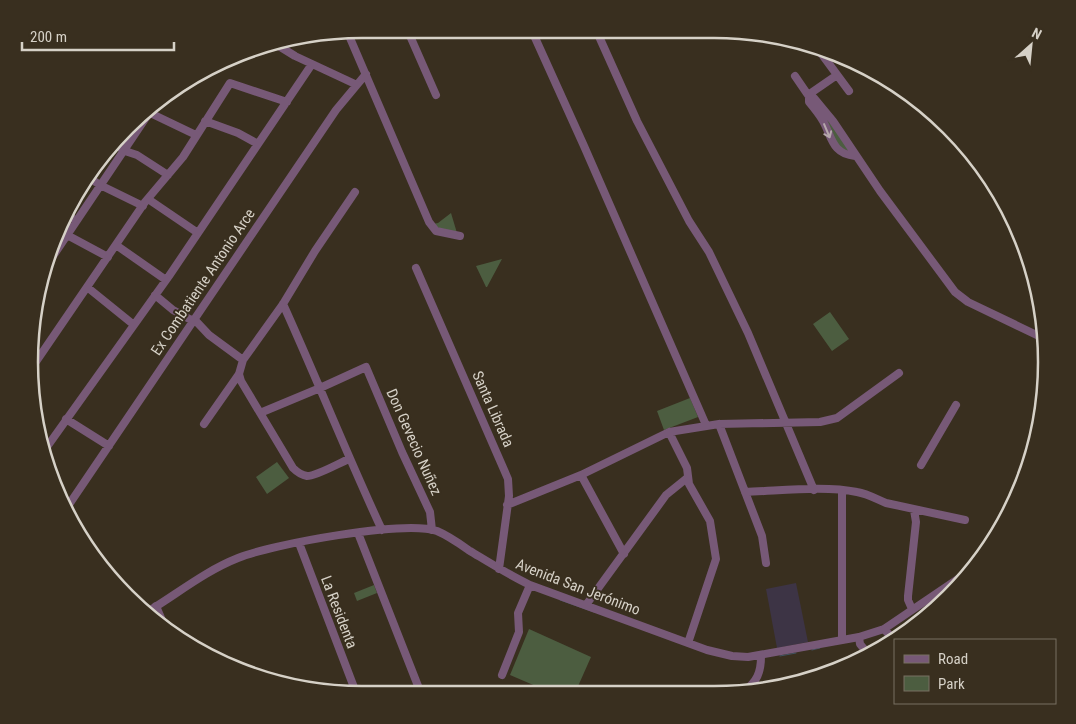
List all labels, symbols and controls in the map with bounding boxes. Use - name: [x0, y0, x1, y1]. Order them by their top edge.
- scale bar: [22, 20, 175, 52]
- north arrow: [1006, 20, 1056, 70]
- text: N: [1029, 24, 1044, 42]
- text: 200 m: [30, 28, 67, 46]
- one-way arrow: [823, 123, 833, 138]
- street label: Ex Combatiente Antonio Arce: [147, 205, 259, 359]
- street label: Santa Librada: [468, 368, 518, 450]
- street label: Don Gevecio Nuñez: [382, 386, 446, 498]
- street label: Avenida San Jerónimo: [513, 555, 643, 619]
- street label: La Residenta: [317, 573, 361, 651]
- legend: [894, 639, 1056, 704]
- text: Road: [938, 650, 968, 668]
- text: Park: [938, 675, 965, 693]

